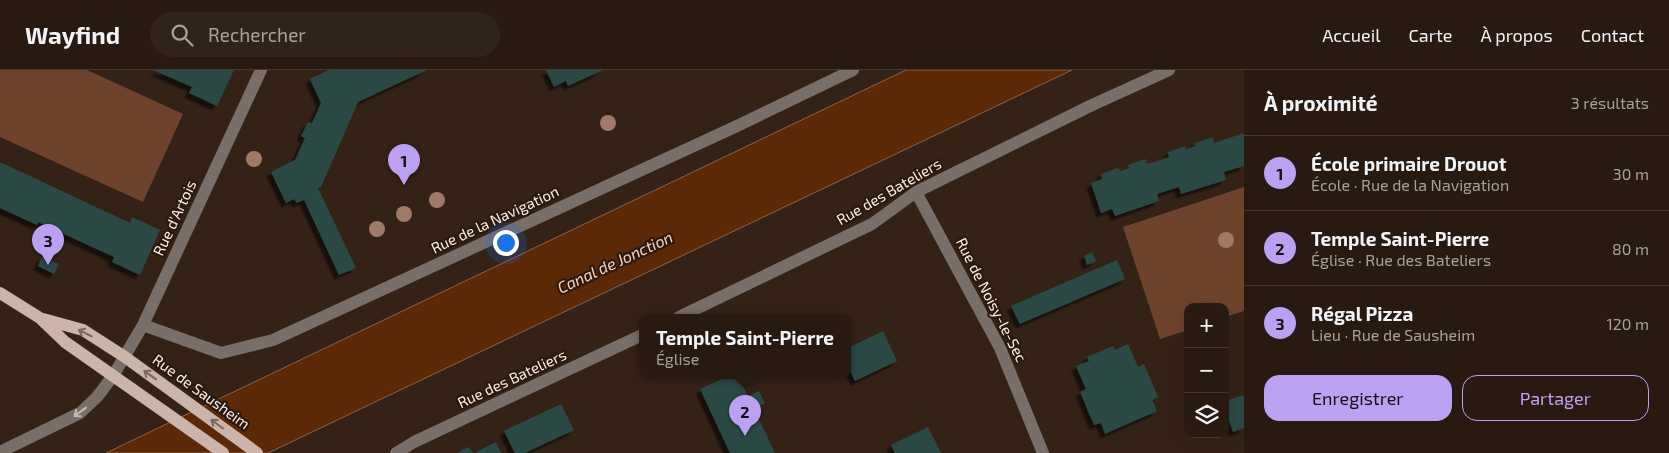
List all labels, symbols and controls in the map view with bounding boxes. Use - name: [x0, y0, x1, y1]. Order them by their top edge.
- search box: [150, 12, 500, 57]
- text: Wayfind: [25, 20, 120, 49]
- icon: search: [168, 21, 196, 49]
- text: Rechercher: [208, 23, 306, 46]
- text: Accueil: [1322, 24, 1381, 46]
- text: Carte: [1409, 24, 1452, 46]
- text: À propos: [1480, 24, 1553, 46]
- text: Contact: [1581, 24, 1644, 46]
- text: À proximité: [1264, 90, 1378, 115]
- text: 3 résultats: [1571, 93, 1649, 112]
- pin: 1: [388, 144, 420, 185]
- text: École primaire Drouot: [1311, 152, 1506, 175]
- street label: Rue des Bateliers: [833, 154, 944, 228]
- text: 1: [1277, 164, 1283, 183]
- text: 30 m: [1613, 164, 1649, 183]
- text: École · Rue de la Navigation: [1311, 175, 1509, 194]
- street label: Rue d'Artois: [149, 177, 199, 258]
- street label: Rue de la Navigation: [428, 182, 561, 257]
- pin: 3: [32, 224, 64, 265]
- water label: Canal de Jonction: [554, 226, 676, 297]
- text: Temple Saint-Pierre: [1311, 227, 1489, 250]
- your location: [493, 230, 519, 256]
- street label: Rue de Noisy-le-Sec: [953, 234, 1031, 365]
- text: 2: [1275, 239, 1285, 258]
- text: 80 m: [1612, 239, 1649, 258]
- text: Église · Rue des Bateliers: [1311, 250, 1491, 269]
- text: Régal Pizza: [1311, 302, 1413, 325]
- map controls: [1184, 303, 1229, 438]
- button: +: [1184, 303, 1229, 348]
- popup: [639, 314, 851, 379]
- text: 3: [1275, 314, 1285, 333]
- text: 120 m: [1606, 314, 1649, 333]
- text: Lieu · Rue de Sausheim: [1311, 325, 1475, 344]
- text: Temple Saint-Pierre: [656, 326, 834, 349]
- one-way arrow: [78, 328, 93, 337]
- street label: Rue des Bateliers: [454, 345, 569, 411]
- button: −: [1184, 348, 1229, 393]
- text: Église: [656, 349, 699, 368]
- street label: Rue de Sausheim: [150, 350, 254, 432]
- one-way arrow: [143, 370, 157, 380]
- button: Enregistrer: [1264, 375, 1452, 421]
- button: Partager: [1462, 375, 1649, 421]
- button: layers: [1184, 393, 1229, 438]
- pin: 2: [729, 395, 761, 436]
- one-way arrow: [73, 407, 87, 417]
- one-way arrow: [211, 419, 224, 430]

